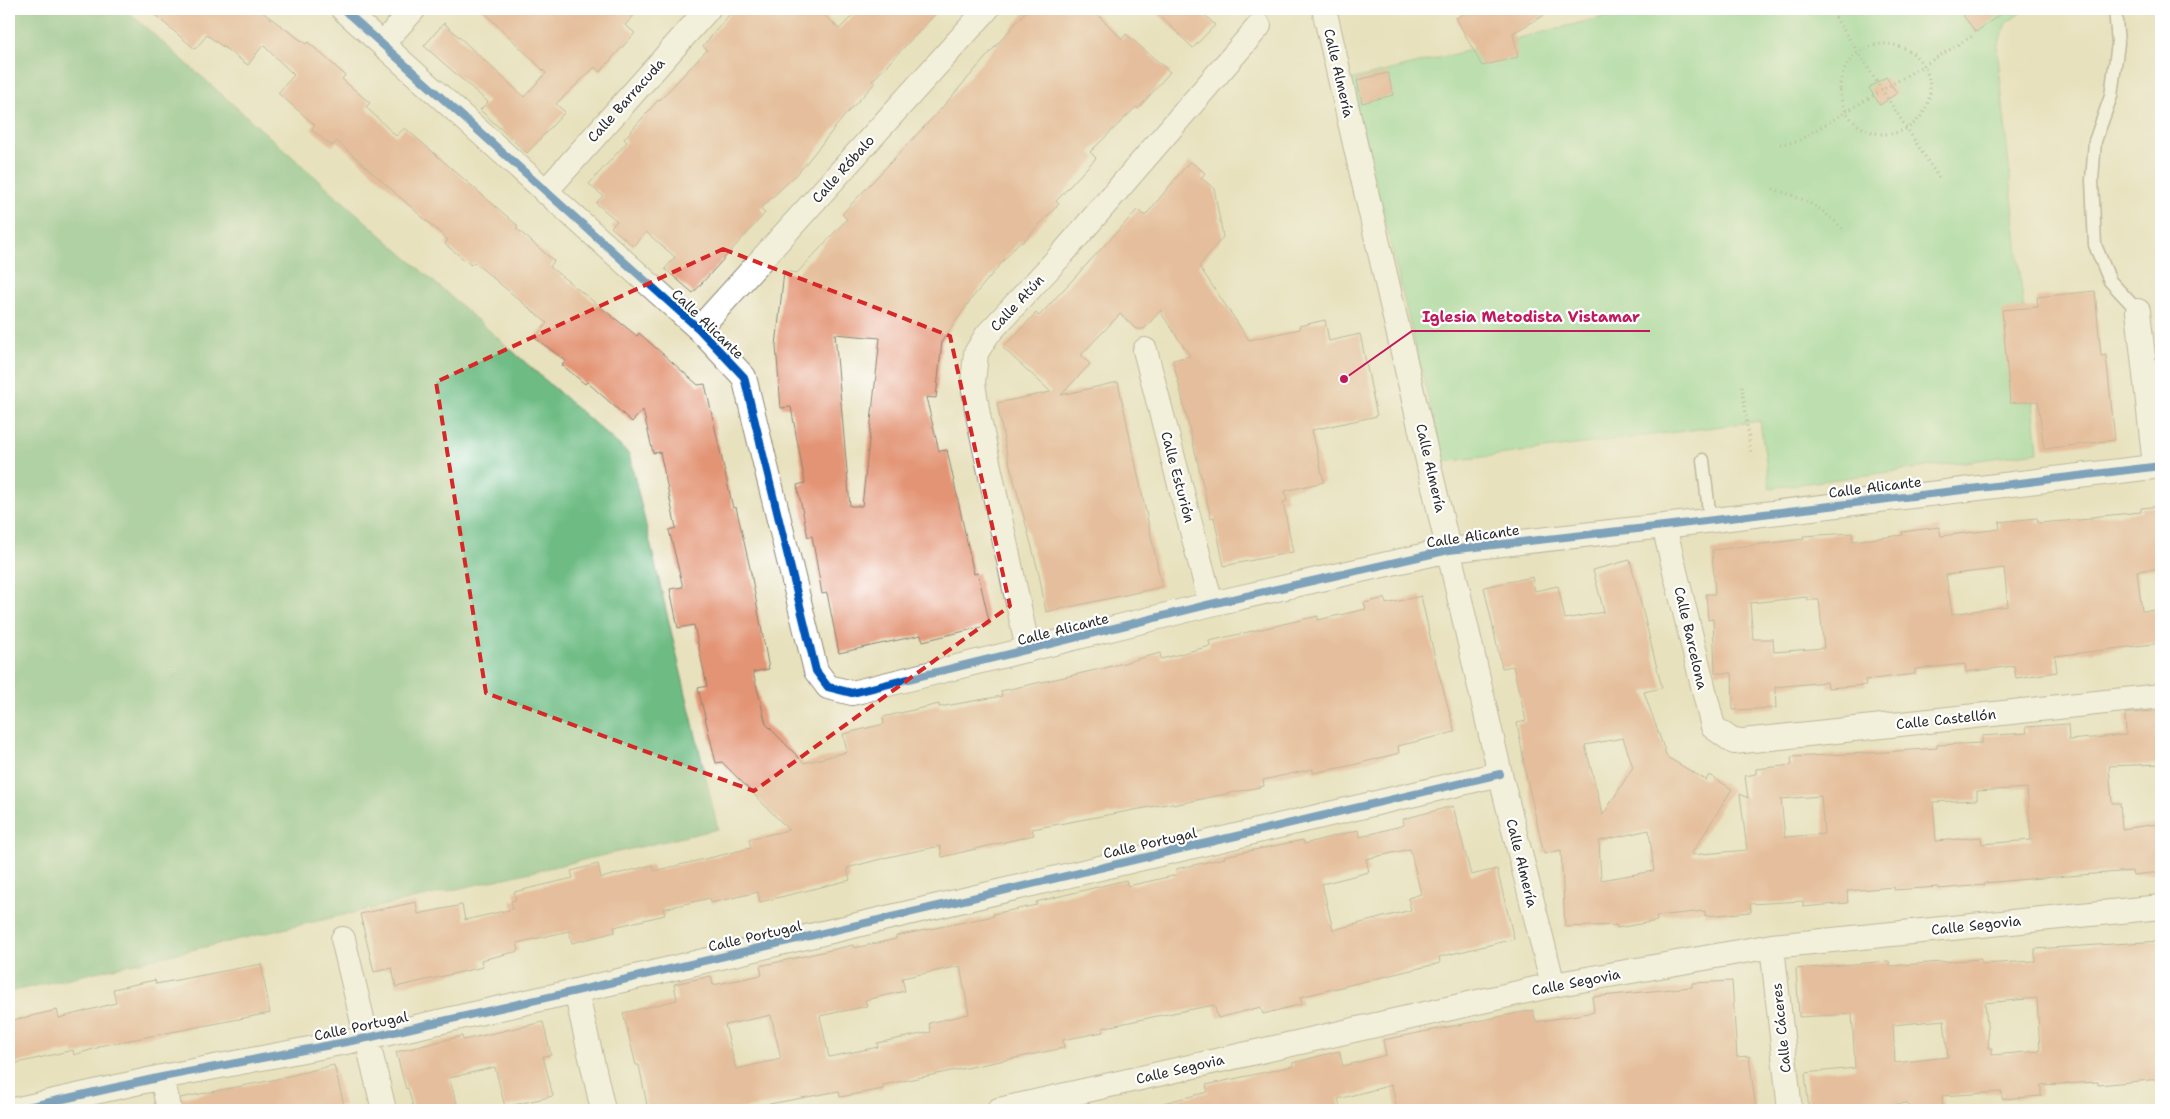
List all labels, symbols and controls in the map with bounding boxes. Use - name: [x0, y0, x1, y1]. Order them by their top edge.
- street label: Calle Almería: [1320, 27, 1358, 119]
- street label: Calle Barracuda: [583, 54, 669, 146]
- street label: Calle Róbalo: [808, 131, 878, 207]
- street label: Calle Atún: [986, 271, 1048, 335]
- street label: Calle Alicante: [668, 285, 748, 363]
- callout: Iglesia Metodista Vistamar: [1412, 301, 1650, 331]
- text: Iglesia Metodista Vistamar: [1422, 307, 1640, 327]
- street label: Calle Almería: [1412, 422, 1450, 514]
- street label: Calle Esturión: [1157, 429, 1199, 525]
- street label: Calle Alicante: [1827, 472, 1923, 502]
- street label: Calle Alicante: [1425, 521, 1521, 551]
- street label: Calle Barcelona: [1670, 585, 1712, 691]
- street label: Calle Alicante: [1015, 609, 1111, 649]
- street label: Calle Castellón: [1895, 705, 1997, 733]
- street label: Calle Almería: [1502, 817, 1542, 909]
- street label: Calle Portugal: [1101, 823, 1199, 863]
- street label: Calle Segovia: [1930, 911, 2022, 939]
- street label: Calle Portugal: [706, 916, 804, 956]
- street label: Calle Segovia: [1530, 965, 1622, 999]
- street label: Calle Cáceres: [1767, 982, 1795, 1074]
- street label: Calle Portugal: [312, 1007, 410, 1045]
- street label: Calle Segovia: [1134, 1050, 1226, 1088]

